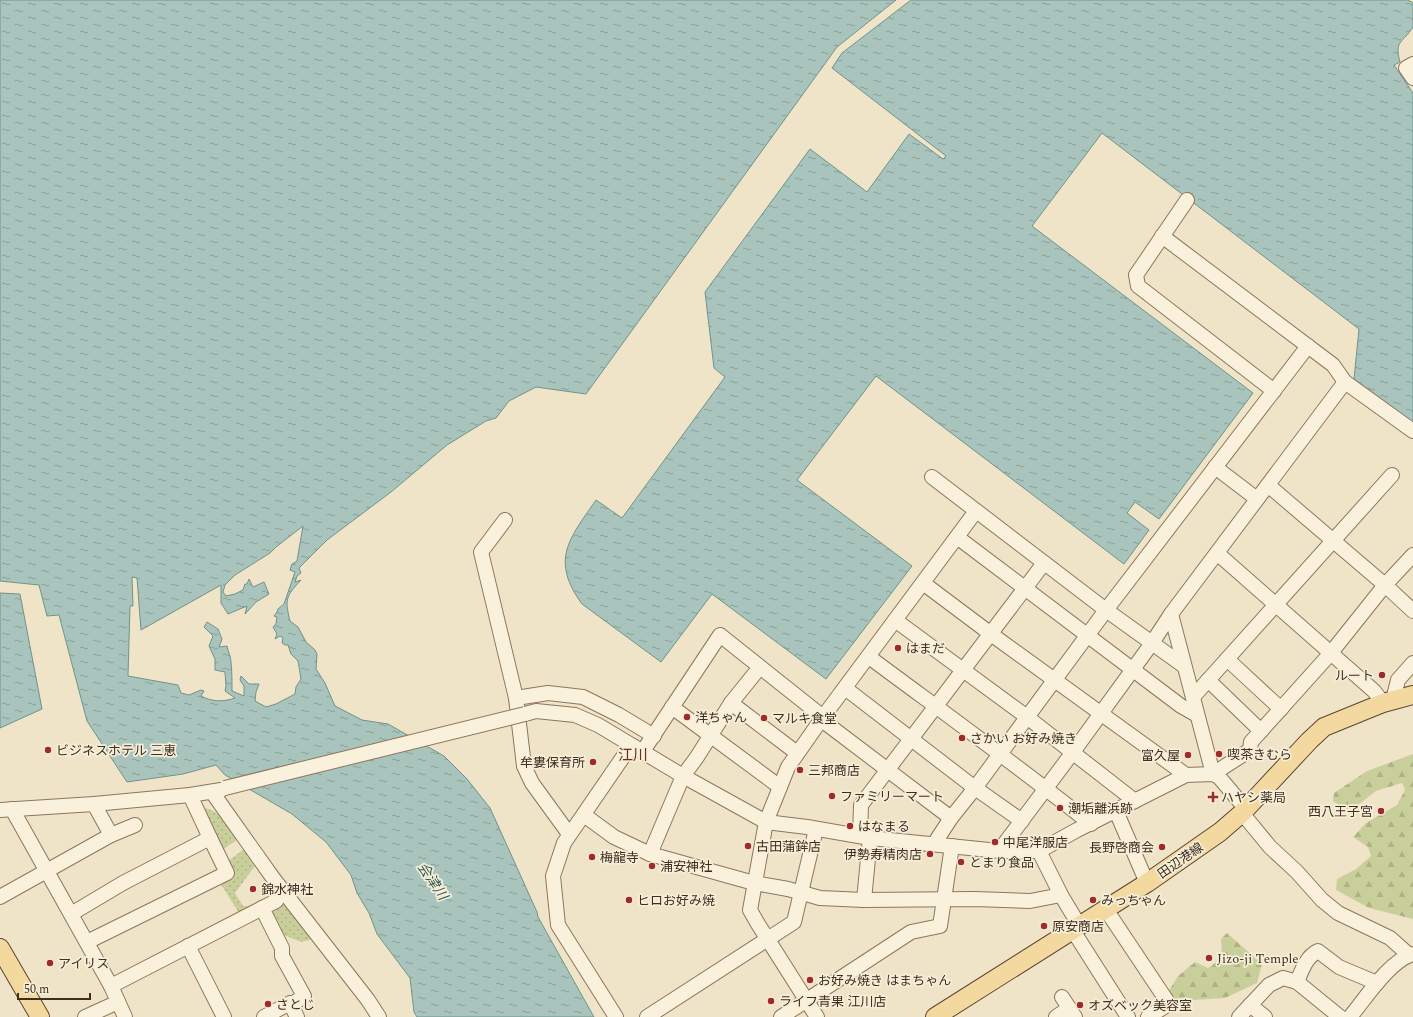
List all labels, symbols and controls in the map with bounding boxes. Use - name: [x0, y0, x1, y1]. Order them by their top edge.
- place label: はまだ: [906, 639, 945, 659]
- marker: はまだ: [893, 643, 903, 653]
- place label: ルート: [1335, 666, 1374, 686]
- marker: ルート: [1377, 670, 1387, 680]
- place label: 洋ちゃん: [695, 708, 747, 728]
- place label: マルキ食堂: [772, 709, 837, 729]
- marker: 洋ちゃん: [682, 712, 692, 722]
- marker: マルキ食堂: [759, 713, 769, 723]
- place label: さかい お好み焼き: [970, 729, 1077, 749]
- marker: さかい お好み焼き: [957, 733, 967, 743]
- place label: ビジネスホテル 三恵: [56, 741, 176, 761]
- district label: 江川: [618, 744, 648, 767]
- marker: ビジネスホテル 三恵: [43, 745, 53, 755]
- place label: 喫茶きむら: [1227, 745, 1292, 765]
- place label: 富久屋: [1141, 746, 1180, 766]
- marker: 喫茶きむら: [1214, 749, 1224, 759]
- marker: 富久屋: [1183, 750, 1193, 760]
- place label: 牟婁保育所: [520, 753, 585, 773]
- marker: 牟婁保育所: [588, 757, 598, 767]
- place label: 三邦商店: [808, 761, 860, 781]
- marker: 三邦商店: [795, 765, 805, 775]
- place label: ファミリーマート: [840, 787, 944, 807]
- place label: ハヤシ薬局: [1221, 788, 1286, 808]
- marker: ファミリーマート: [827, 791, 837, 801]
- marker: ハヤシ薬局: [1208, 792, 1218, 802]
- place label: 潮垢離浜跡: [1068, 799, 1133, 819]
- place label: 西八王子宮: [1308, 802, 1373, 822]
- marker: 潮垢離浜跡: [1055, 803, 1065, 813]
- marker: 西八王子宮: [1376, 806, 1386, 816]
- place label: はなまる: [858, 817, 910, 837]
- marker: はなまる: [845, 821, 855, 831]
- place label: 中尾洋服店: [1003, 833, 1068, 853]
- place label: 古田蒲鉾店: [756, 837, 821, 857]
- marker: 中尾洋服店: [990, 837, 1000, 847]
- place label: 長野啓商会: [1089, 838, 1154, 858]
- street label: 田辺港線: [1154, 838, 1208, 884]
- marker: 古田蒲鉾店: [743, 841, 753, 851]
- marker: 長野啓商会: [1157, 842, 1167, 852]
- place label: 伊勢寿精肉店: [844, 845, 922, 865]
- place label: 梅龍寺: [600, 848, 639, 868]
- marker: 伊勢寿精肉店: [925, 849, 935, 859]
- marker: 梅龍寺: [587, 852, 597, 862]
- place label: とまり食品: [969, 853, 1034, 873]
- place label: 浦安神社: [660, 857, 712, 877]
- marker: とまり食品: [956, 857, 966, 867]
- water label: 会津川: [412, 858, 454, 906]
- marker: 浦安神社: [647, 861, 657, 871]
- place label: 錦水神社: [261, 880, 313, 900]
- marker: 錦水神社: [248, 884, 258, 894]
- place label: ヒロお好み焼: [637, 891, 715, 911]
- place label: みっちゃん: [1101, 891, 1166, 911]
- marker: ヒロお好み焼: [624, 895, 634, 905]
- marker: みっちゃん: [1088, 895, 1098, 905]
- place label: 原安商店: [1052, 917, 1104, 937]
- marker: 原安商店: [1039, 921, 1049, 931]
- place label: Jizo-ji Temple: [1217, 949, 1299, 969]
- marker: Jizo-ji Temple: [1204, 953, 1214, 963]
- place label: アイリス: [58, 954, 109, 974]
- marker: アイリス: [45, 958, 55, 968]
- place label: お好み焼き はまちゃん: [818, 971, 951, 991]
- scale bar: [18, 975, 90, 1001]
- marker: お好み焼き はまちゃん: [805, 975, 815, 985]
- text: 50 m: [24, 980, 49, 999]
- place label: ライフ青果 江川店: [779, 992, 886, 1012]
- place label: さとじ: [276, 995, 315, 1015]
- marker: ライフ青果 江川店: [766, 996, 776, 1006]
- place label: オズベック美容室: [1088, 996, 1192, 1016]
- marker: さとじ: [263, 999, 273, 1009]
- marker: オズベック美容室: [1075, 1000, 1085, 1010]

